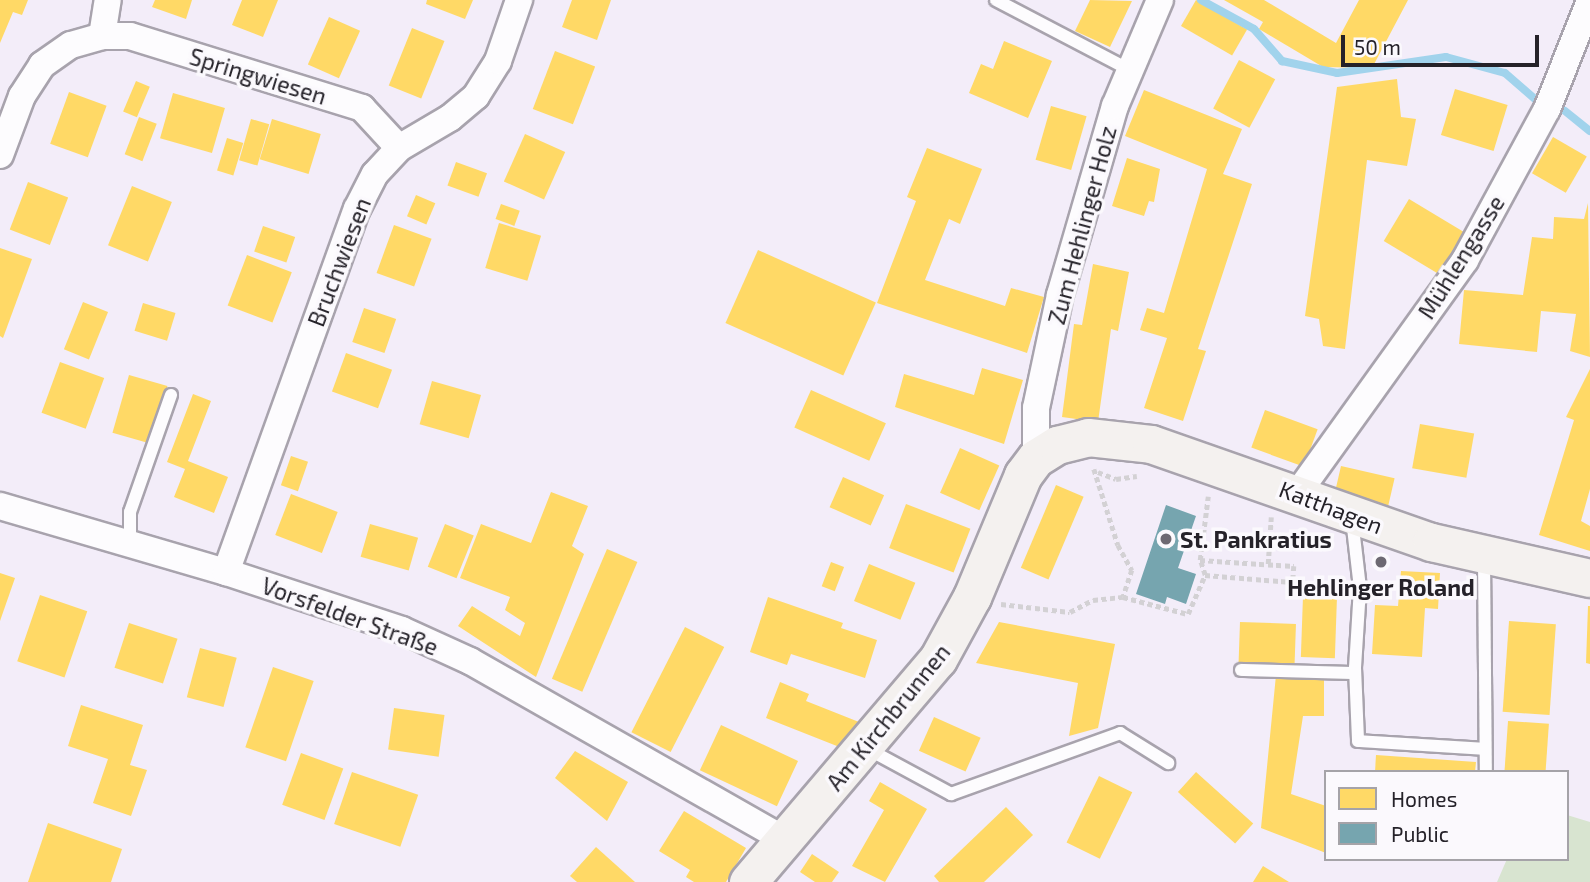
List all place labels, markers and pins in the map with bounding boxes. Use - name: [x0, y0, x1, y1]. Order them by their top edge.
- place label: St. Pankratius: [1180, 525, 1332, 553]
- marker: St. Pankratius: [1158, 531, 1174, 547]
- marker: Hehlinger Roland: [1373, 554, 1389, 570]
- place label: Hehlinger Roland: [1287, 573, 1475, 601]

